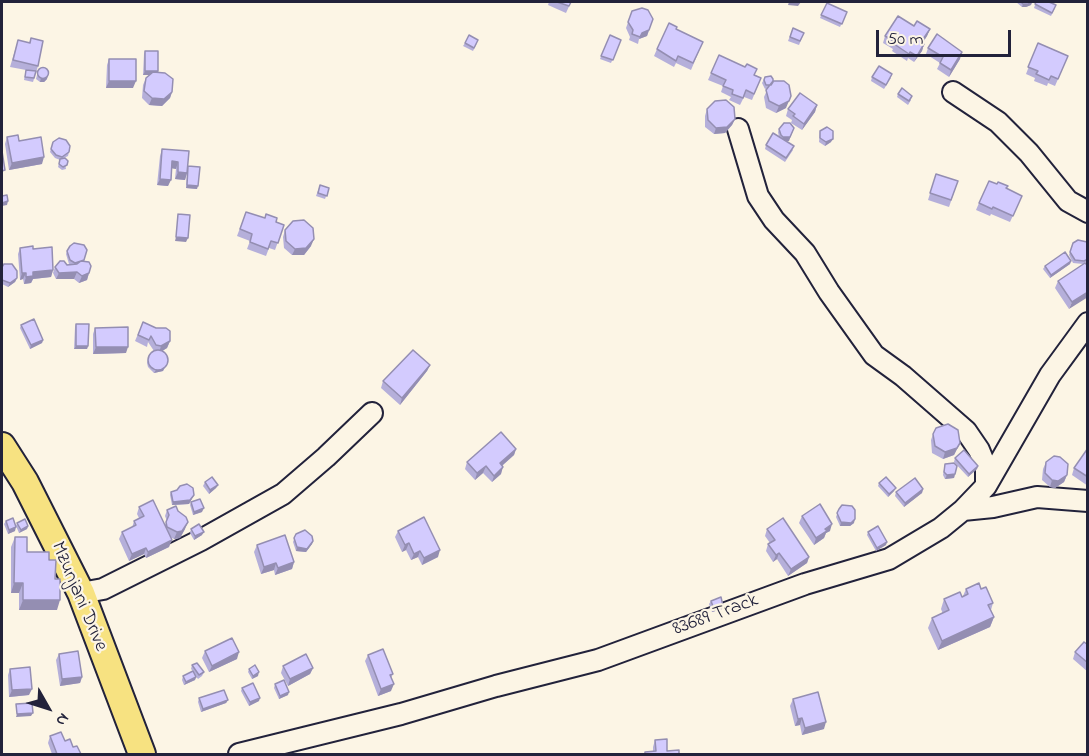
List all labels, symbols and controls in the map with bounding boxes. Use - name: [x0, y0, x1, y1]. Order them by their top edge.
- scale bar: [879, 18, 1014, 56]
- text: 50 m: [887, 27, 924, 53]
- street label: Mzunjani Drive: [44, 539, 112, 655]
- street label: 83689 Track: [670, 589, 762, 643]
- north arrow: [18, 678, 78, 738]
- text: N: [49, 708, 75, 731]

